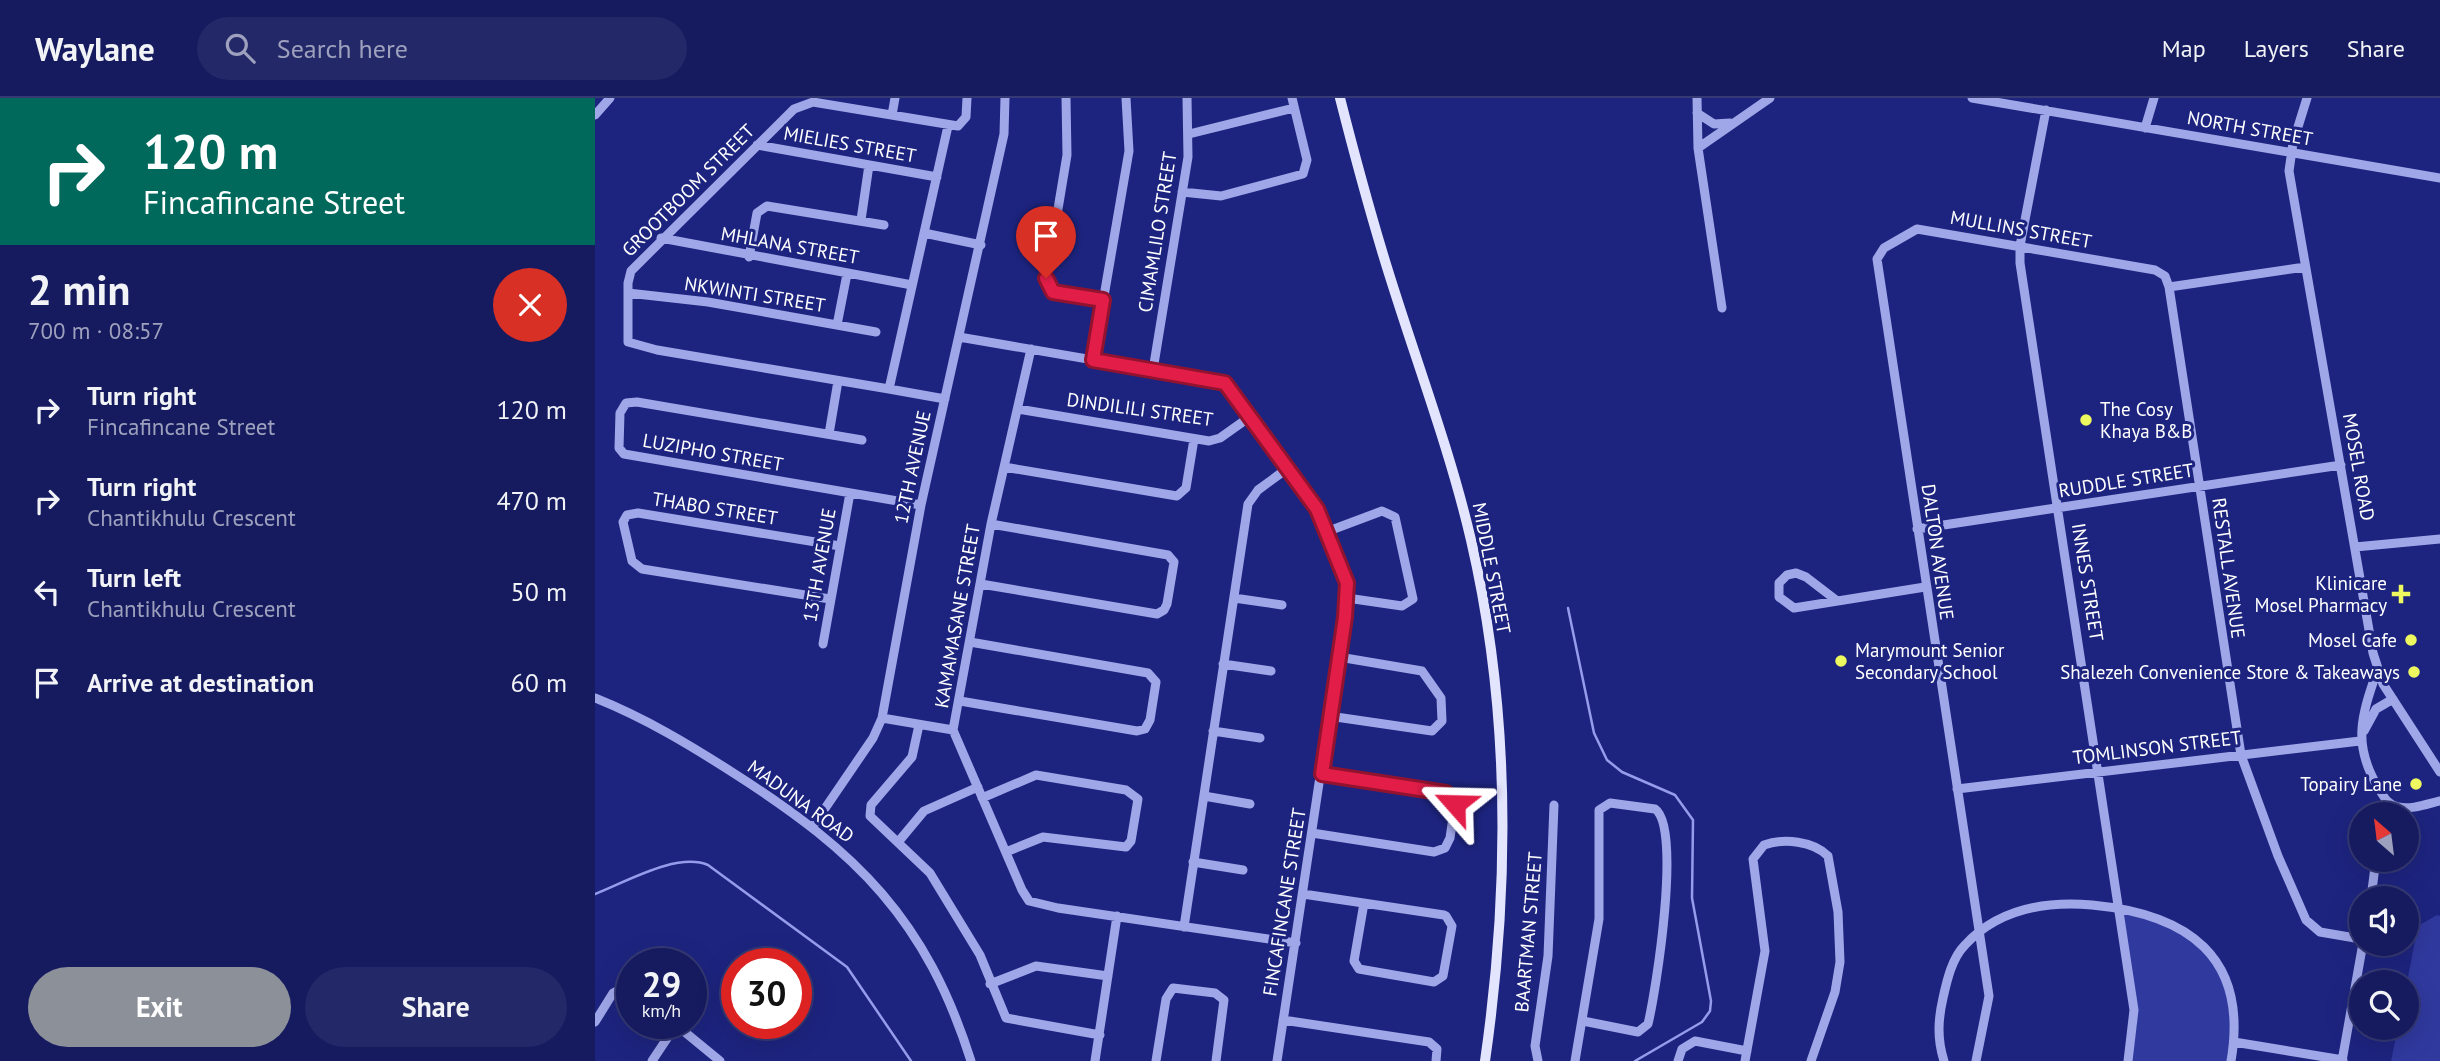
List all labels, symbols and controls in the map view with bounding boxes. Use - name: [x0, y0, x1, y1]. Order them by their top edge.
- search box: [197, 17, 687, 80]
- text: Waylane: [35, 27, 155, 70]
- icon: search: [221, 29, 259, 67]
- text: Search here: [277, 32, 408, 65]
- text: Map: [2162, 33, 2206, 64]
- text: Layers: [2244, 33, 2309, 64]
- text: Share: [2347, 33, 2405, 64]
- street label: NORTH STREET: [2185, 105, 2315, 151]
- street label: GROOTBOOM STREET: [617, 118, 760, 261]
- text: 120 m: [143, 119, 278, 183]
- street label: MIELIES STREET: [782, 121, 919, 168]
- icon: right: [28, 126, 119, 217]
- street label: CIMAMLILO STREET: [1132, 149, 1182, 314]
- text: Fincafincane Street: [143, 181, 405, 223]
- street label: MULLINS STREET: [1948, 205, 2094, 253]
- pin: [1016, 206, 1076, 278]
- icon: arrive: [1027, 217, 1065, 255]
- street label: MHLANA STREET: [719, 221, 861, 269]
- text: 2 min: [28, 262, 130, 317]
- button: close: [493, 268, 567, 342]
- street label: NKWINTI STREET: [683, 271, 828, 317]
- text: 700 m · 08:57: [28, 316, 164, 345]
- text: Turn right: [87, 379, 196, 412]
- street label: DINDILILI STREET: [1065, 387, 1215, 431]
- icon: right: [28, 391, 66, 429]
- text: 120 m: [496, 393, 567, 426]
- place label: The Cosy Khaya B&B: [2100, 397, 2192, 443]
- street label: 12TH AVENUE: [888, 408, 936, 526]
- street label: MOSEL ROAD: [2338, 411, 2380, 523]
- text: Fincafincane Street: [87, 412, 275, 441]
- marker: The Cosy Khaya B&B: [2078, 412, 2094, 428]
- street label: LUZIPHO STREET: [641, 428, 786, 476]
- street label: RUDDLE STREET: [2057, 457, 2196, 503]
- text: Turn right: [87, 470, 196, 503]
- icon: right: [28, 482, 66, 520]
- street label: DALTON AVENUE: [1917, 482, 1959, 622]
- text: 470 m: [496, 484, 567, 517]
- street label: THABO STREET: [651, 486, 780, 530]
- street label: RESTALL AVENUE: [2207, 496, 2251, 640]
- street label: MIDDLE STREET: [1467, 500, 1517, 636]
- text: Chantikhulu Crescent: [87, 503, 296, 532]
- street label: 13TH AVENUE: [797, 506, 841, 624]
- street label: INNES STREET: [2067, 521, 2109, 643]
- street label: KAMAMASANE STREET: [929, 522, 985, 710]
- text: Turn left: [87, 561, 181, 594]
- place label: Klinicare Mosel Pharmacy: [2255, 571, 2387, 617]
- icon: left: [28, 573, 66, 611]
- text: 50 m: [511, 575, 567, 608]
- marker: Klinicare Mosel Pharmacy: [2393, 586, 2409, 602]
- text: Chantikhulu Crescent: [87, 594, 296, 623]
- place label: Mosel Cafe: [2308, 628, 2397, 652]
- marker: Mosel Cafe: [2403, 632, 2419, 648]
- place label: Marymount Senior Secondary School: [1855, 638, 2005, 684]
- marker: Marymount Senior Secondary School: [1833, 653, 1849, 669]
- place label: Shalezeh Convenience Store & Takeaways: [2060, 660, 2400, 684]
- icon: arrive: [28, 664, 66, 702]
- marker: Shalezeh Convenience Store & Takeaways: [2406, 664, 2422, 680]
- text: Arrive at destination: [87, 666, 314, 699]
- text: 60 m: [511, 666, 567, 699]
- street label: TOMLINSON STREET: [2071, 725, 2243, 769]
- street label: MADUNA ROAD: [743, 754, 859, 848]
- position arrow: [1418, 767, 1492, 841]
- place label: Topairy Lane: [2300, 772, 2402, 796]
- marker: Topairy Lane: [2408, 776, 2424, 792]
- north arrow: [2349, 802, 2419, 872]
- map controls: [2349, 802, 2419, 1040]
- street label: FINCAFINCANE STREET: [1257, 806, 1311, 998]
- street label: BAARTMAN STREET: [1509, 850, 1547, 1013]
- button: sound: [2349, 886, 2419, 956]
- speed limit sign: 30: [721, 948, 812, 1039]
- text: 29: [642, 961, 681, 1007]
- button: Exit: [28, 967, 291, 1047]
- button: Share: [305, 967, 567, 1047]
- button: search: [2349, 970, 2419, 1040]
- text: km/h: [642, 999, 681, 1022]

